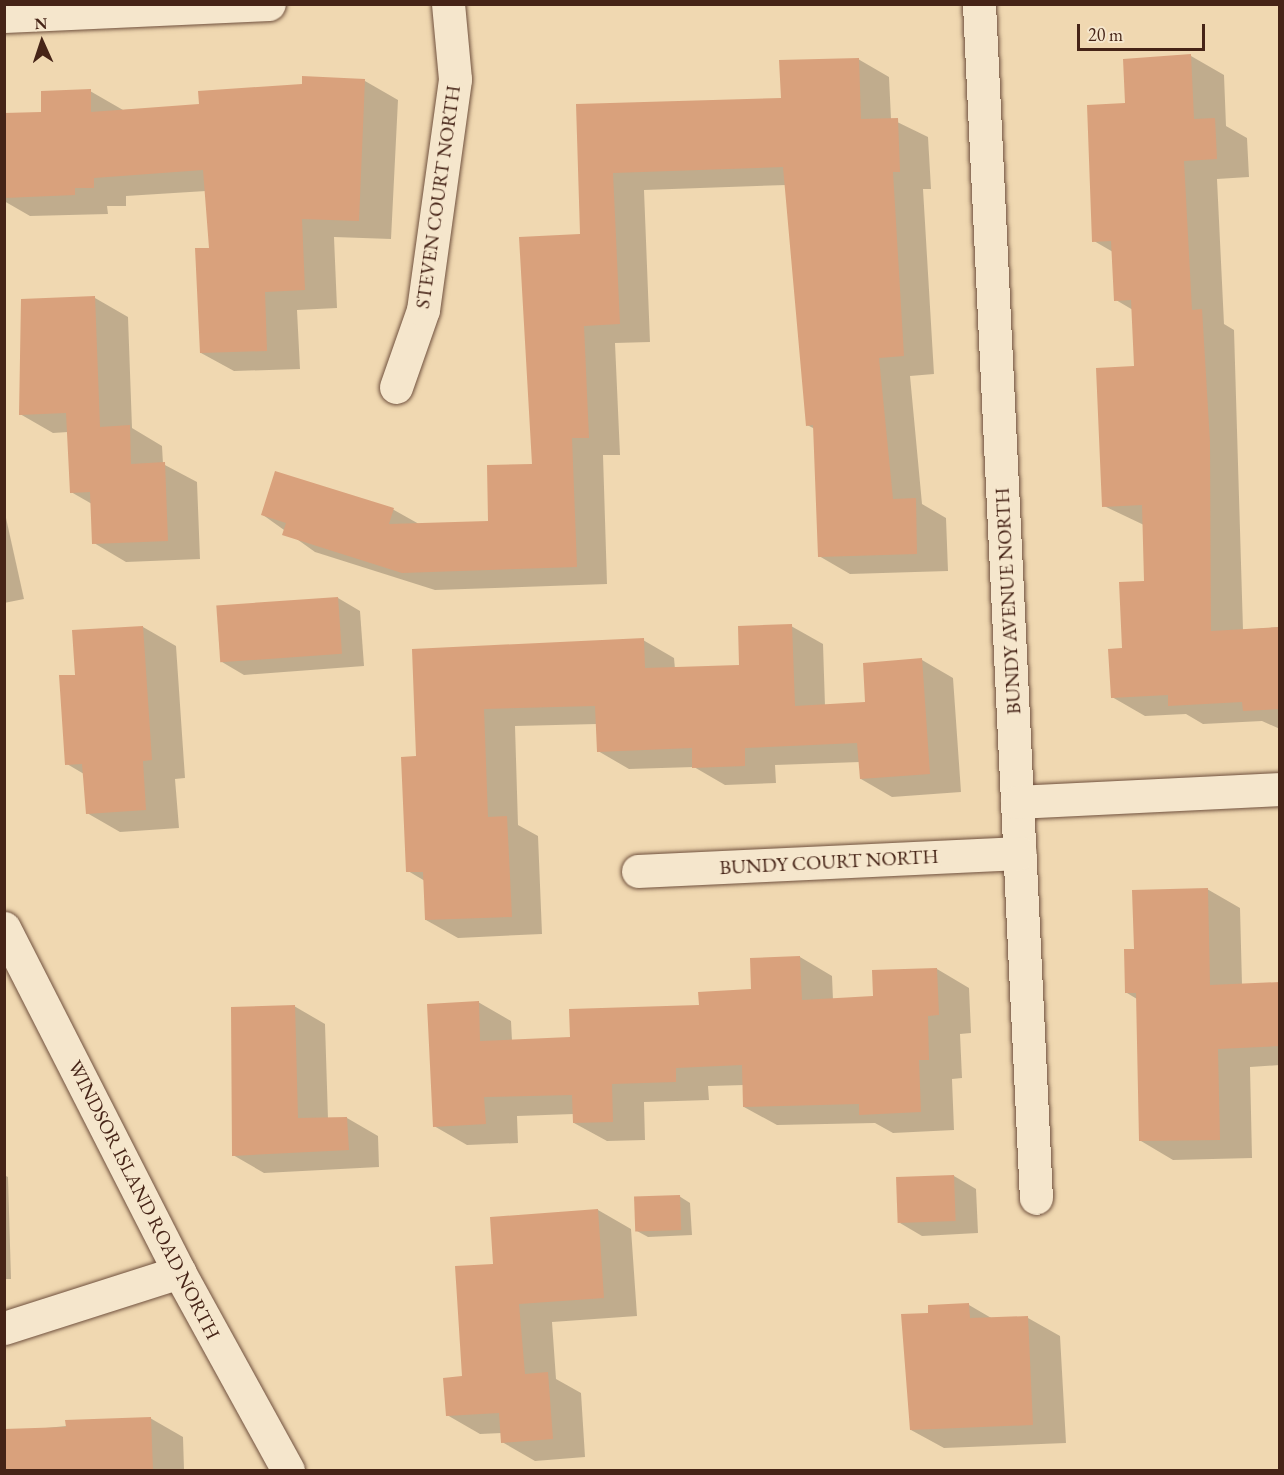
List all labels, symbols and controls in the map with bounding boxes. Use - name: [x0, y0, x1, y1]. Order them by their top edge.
- north arrow: [12, 12, 72, 72]
- scale bar: [1080, 12, 1208, 50]
- text: N: [34, 13, 48, 34]
- text: 20 m: [1088, 23, 1123, 46]
- street label: STEVEN COURT NORTH: [410, 84, 466, 310]
- street label: BUNDY AVENUE NORTH: [990, 487, 1026, 715]
- street label: BUNDY COURT NORTH: [719, 844, 939, 880]
- street label: WINDSOR ISLAND ROAD NORTH: [63, 1056, 225, 1344]

